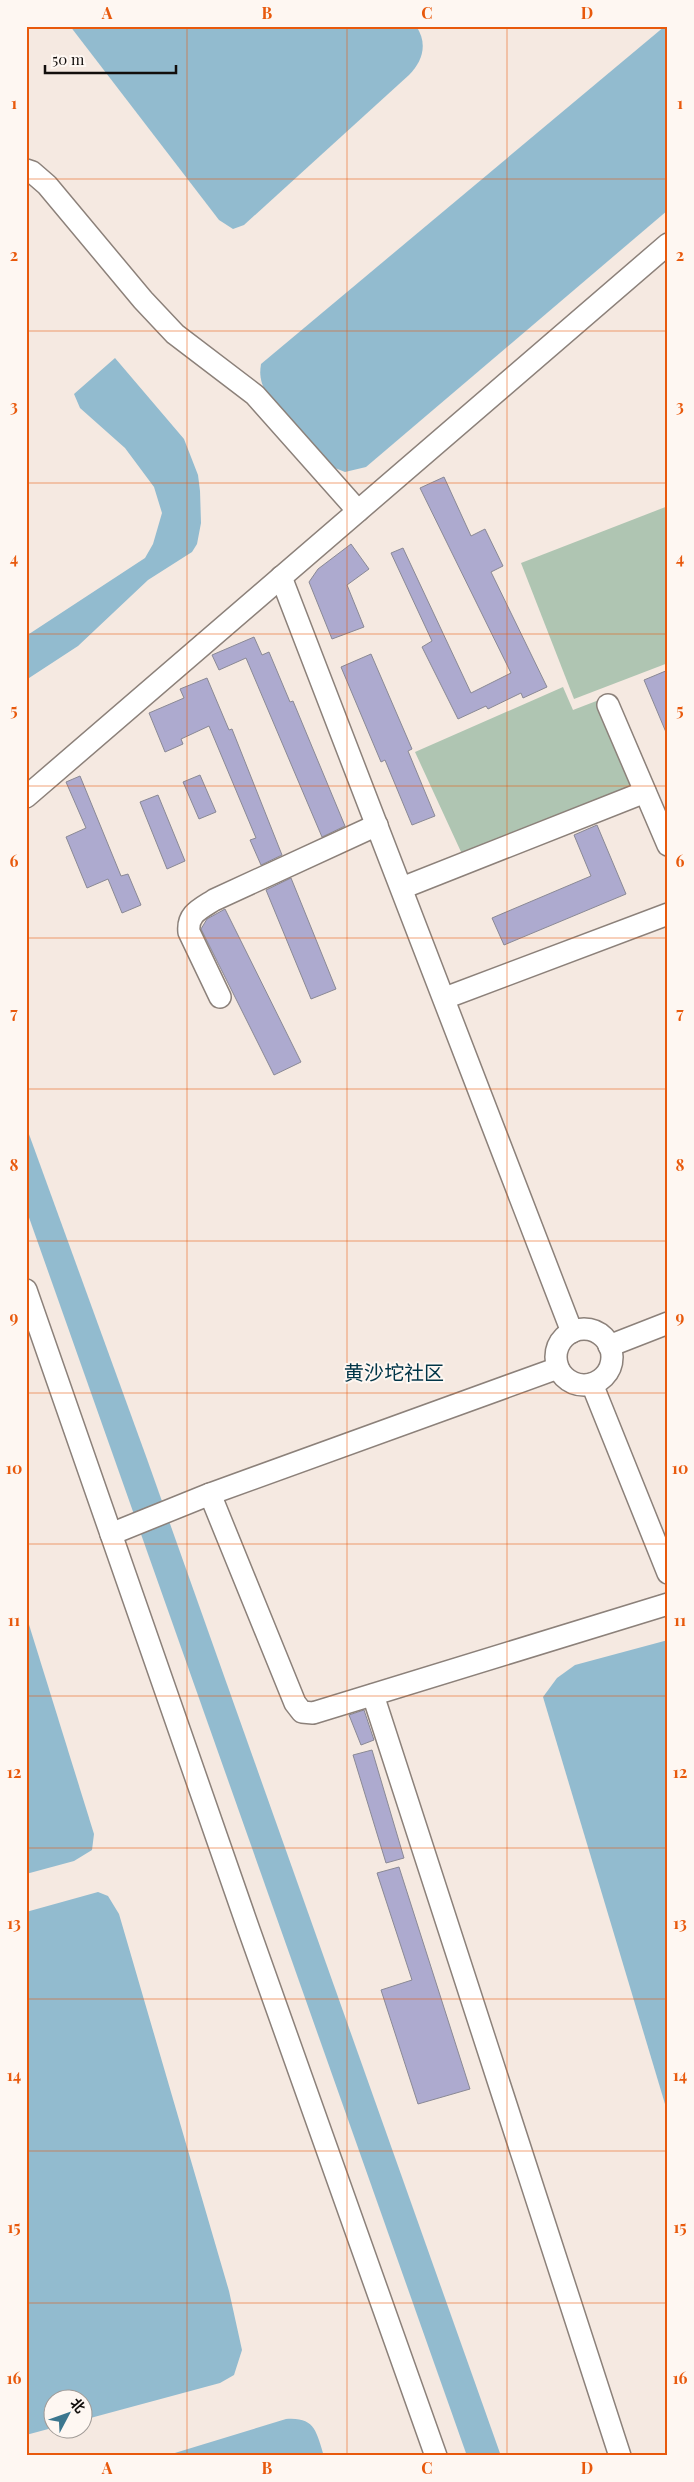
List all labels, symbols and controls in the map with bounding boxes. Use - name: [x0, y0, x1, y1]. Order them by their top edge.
- text: A: [101, 2, 113, 23]
- text: B: [262, 2, 273, 23]
- text: C: [421, 2, 433, 23]
- text: D: [581, 2, 593, 23]
- scale bar: [45, 42, 176, 74]
- text: 50 m: [52, 49, 85, 69]
- text: 1: [11, 92, 17, 113]
- text: 1: [677, 92, 683, 113]
- text: 2: [10, 244, 18, 265]
- text: 2: [676, 244, 684, 265]
- text: 3: [10, 395, 18, 416]
- text: 3: [676, 395, 684, 416]
- text: 4: [10, 547, 18, 568]
- text: 4: [676, 547, 684, 568]
- text: 5: [10, 699, 18, 720]
- text: 5: [676, 699, 684, 720]
- text: 6: [10, 850, 19, 871]
- text: 6: [676, 850, 685, 871]
- text: 7: [10, 1002, 18, 1023]
- text: 7: [676, 1002, 684, 1023]
- text: 8: [10, 1154, 19, 1175]
- text: 8: [676, 1154, 685, 1175]
- text: 9: [10, 1306, 19, 1327]
- text: 9: [676, 1306, 685, 1327]
- district label: 黄沙坨社区: [344, 1358, 444, 1385]
- text: 10: [6, 1457, 22, 1478]
- text: 10: [672, 1457, 688, 1478]
- text: 11: [8, 1609, 20, 1630]
- text: 11: [674, 1609, 686, 1630]
- text: 12: [7, 1761, 21, 1782]
- text: 12: [673, 1761, 687, 1782]
- text: 13: [7, 1912, 21, 1933]
- text: 13: [673, 1912, 687, 1933]
- text: 14: [7, 2064, 21, 2085]
- text: 14: [673, 2064, 687, 2085]
- text: 15: [7, 2216, 21, 2237]
- text: 15: [673, 2216, 687, 2237]
- text: 16: [6, 2367, 22, 2388]
- text: 16: [672, 2367, 688, 2388]
- north arrow: [42, 2390, 92, 2440]
- text: 北: [66, 2394, 90, 2417]
- text: A: [101, 2457, 113, 2478]
- text: B: [262, 2457, 273, 2478]
- text: C: [421, 2457, 433, 2478]
- text: D: [581, 2457, 593, 2478]

